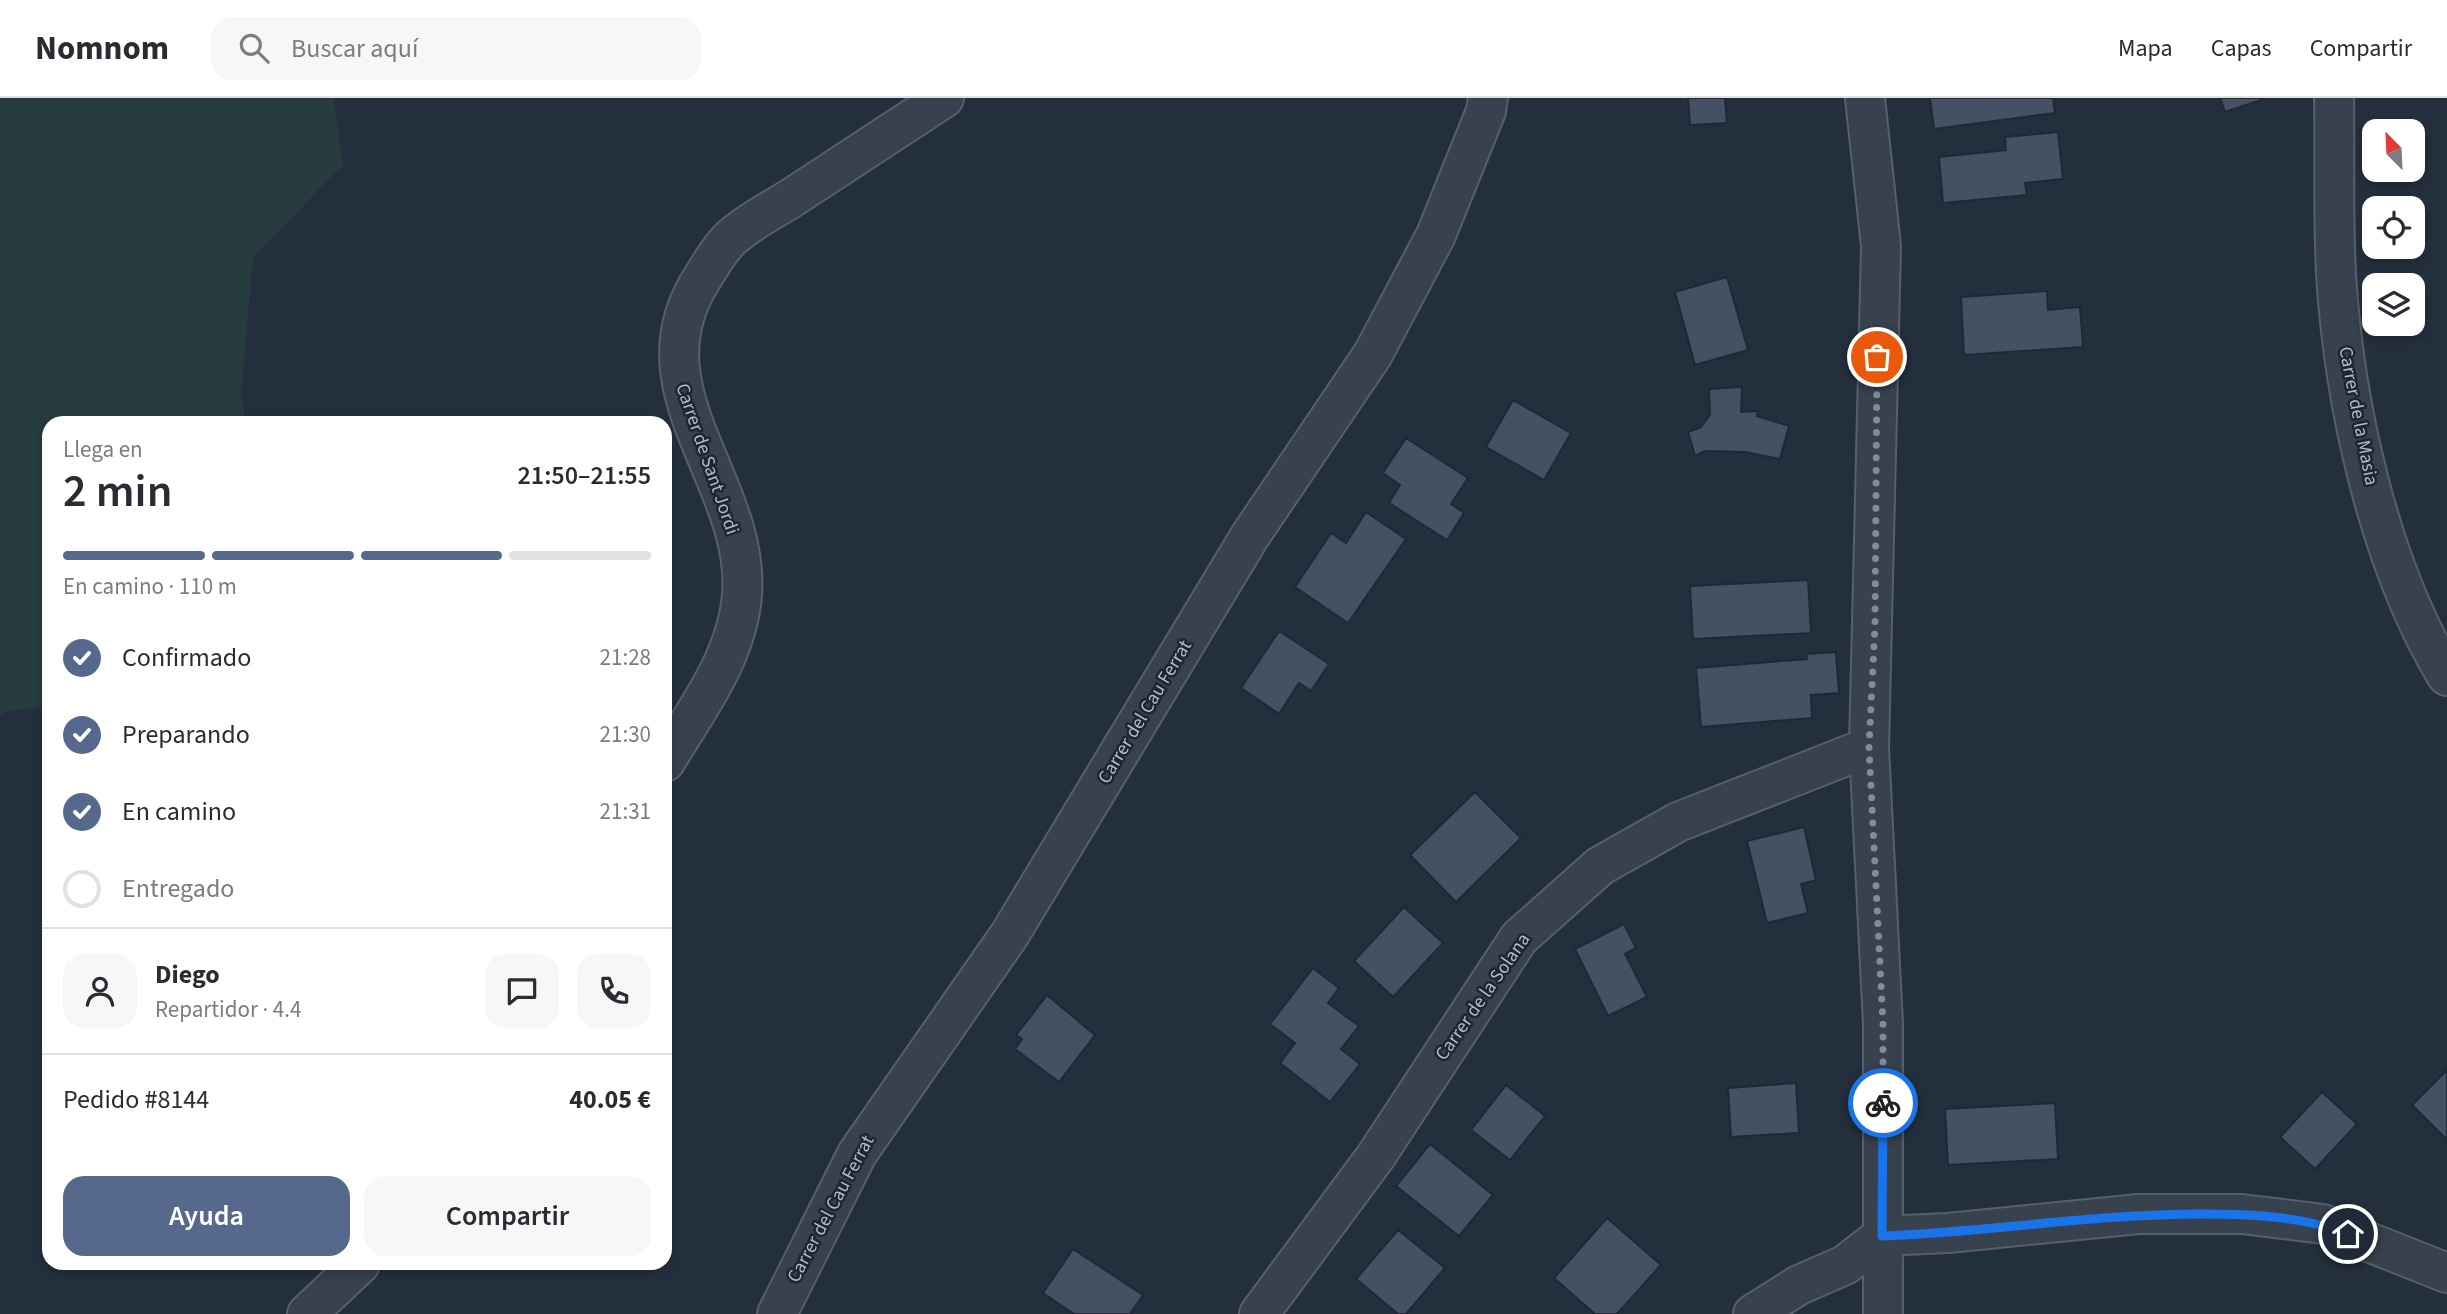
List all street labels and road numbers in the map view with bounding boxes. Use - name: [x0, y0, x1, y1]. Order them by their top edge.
- street label: Carrer de la Masia: [2331, 344, 2385, 488]
- street label: Carrer de Sant Jordi: [668, 380, 746, 538]
- street label: Carrer del Cau Ferrat: [1091, 635, 1199, 789]
- street label: Carrer de la Solana: [1429, 928, 1537, 1066]
- street label: Carrer del Cau Ferrat: [781, 1130, 882, 1287]

